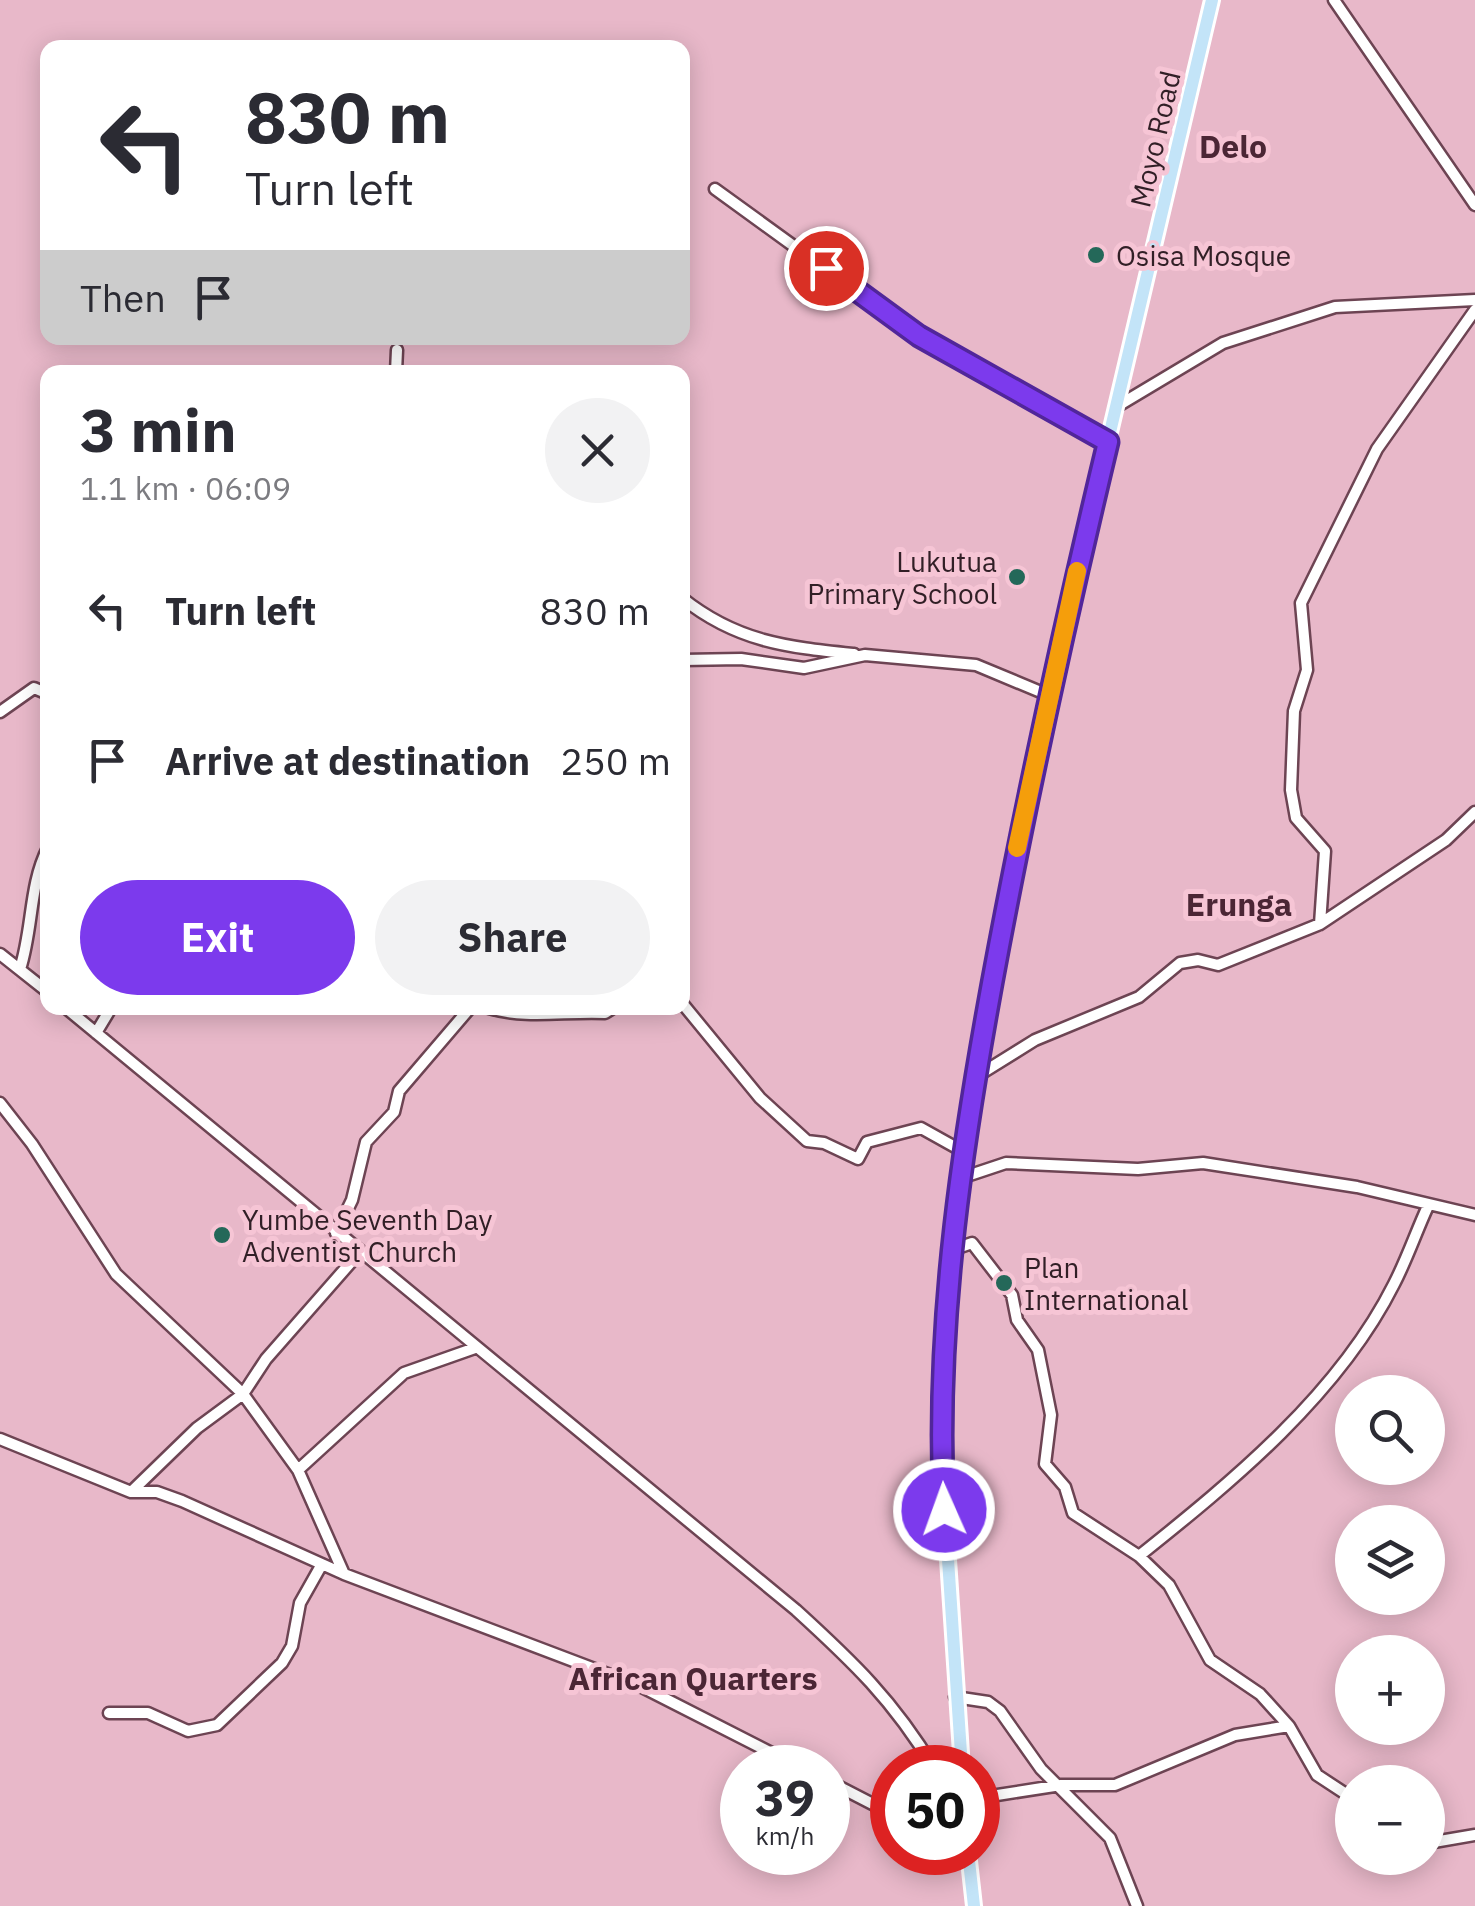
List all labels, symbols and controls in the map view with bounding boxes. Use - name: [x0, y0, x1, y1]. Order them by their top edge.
- street label: Moyo Road: [1121, 67, 1189, 211]
- text: 830 m: [245, 71, 450, 162]
- icon: left: [80, 80, 210, 210]
- district label: Delo: [1199, 125, 1267, 167]
- text: Turn left: [245, 159, 414, 217]
- pin: [784, 226, 869, 311]
- place label: Osisa Mosque: [1116, 237, 1291, 274]
- icon: arrive: [799, 241, 854, 296]
- marker: Osisa Mosque: [1085, 244, 1107, 266]
- icon: arrive: [186, 270, 241, 325]
- text: Then: [80, 273, 166, 322]
- text: 3 min: [80, 390, 237, 469]
- button: close: [545, 398, 650, 503]
- text: 1.1 km · 06:09: [80, 467, 291, 509]
- place label: Lukutua Primary School: [807, 543, 997, 612]
- marker: Lukutua Primary School: [1006, 566, 1028, 588]
- icon: left: [80, 583, 135, 638]
- text: Turn left: [165, 586, 316, 635]
- text: 830 m: [539, 586, 650, 635]
- icon: arrive: [80, 733, 135, 788]
- text: Arrive at destination: [165, 736, 530, 785]
- text: 250 m: [560, 736, 671, 785]
- button: Exit: [80, 880, 355, 995]
- button: Share: [375, 880, 650, 995]
- district label: Erunga: [1186, 883, 1292, 925]
- place label: Yumbe Seventh Day Adventist Church: [242, 1201, 493, 1270]
- marker: Yumbe Seventh Day Adventist Church: [211, 1224, 233, 1246]
- place label: Plan International: [1024, 1249, 1188, 1318]
- marker: Plan International: [993, 1272, 1015, 1294]
- map controls: [1335, 1375, 1445, 1875]
- button: search: [1335, 1375, 1445, 1485]
- position arrow: [892, 1458, 996, 1562]
- button: layers: [1335, 1505, 1445, 1615]
- button: +: [1335, 1635, 1445, 1745]
- district label: African Quarters: [568, 1657, 818, 1699]
- speed limit sign: 50: [870, 1745, 1000, 1875]
- text: 39: [755, 1765, 815, 1830]
- button: −: [1335, 1765, 1445, 1875]
- text: km/h: [756, 1819, 814, 1852]

